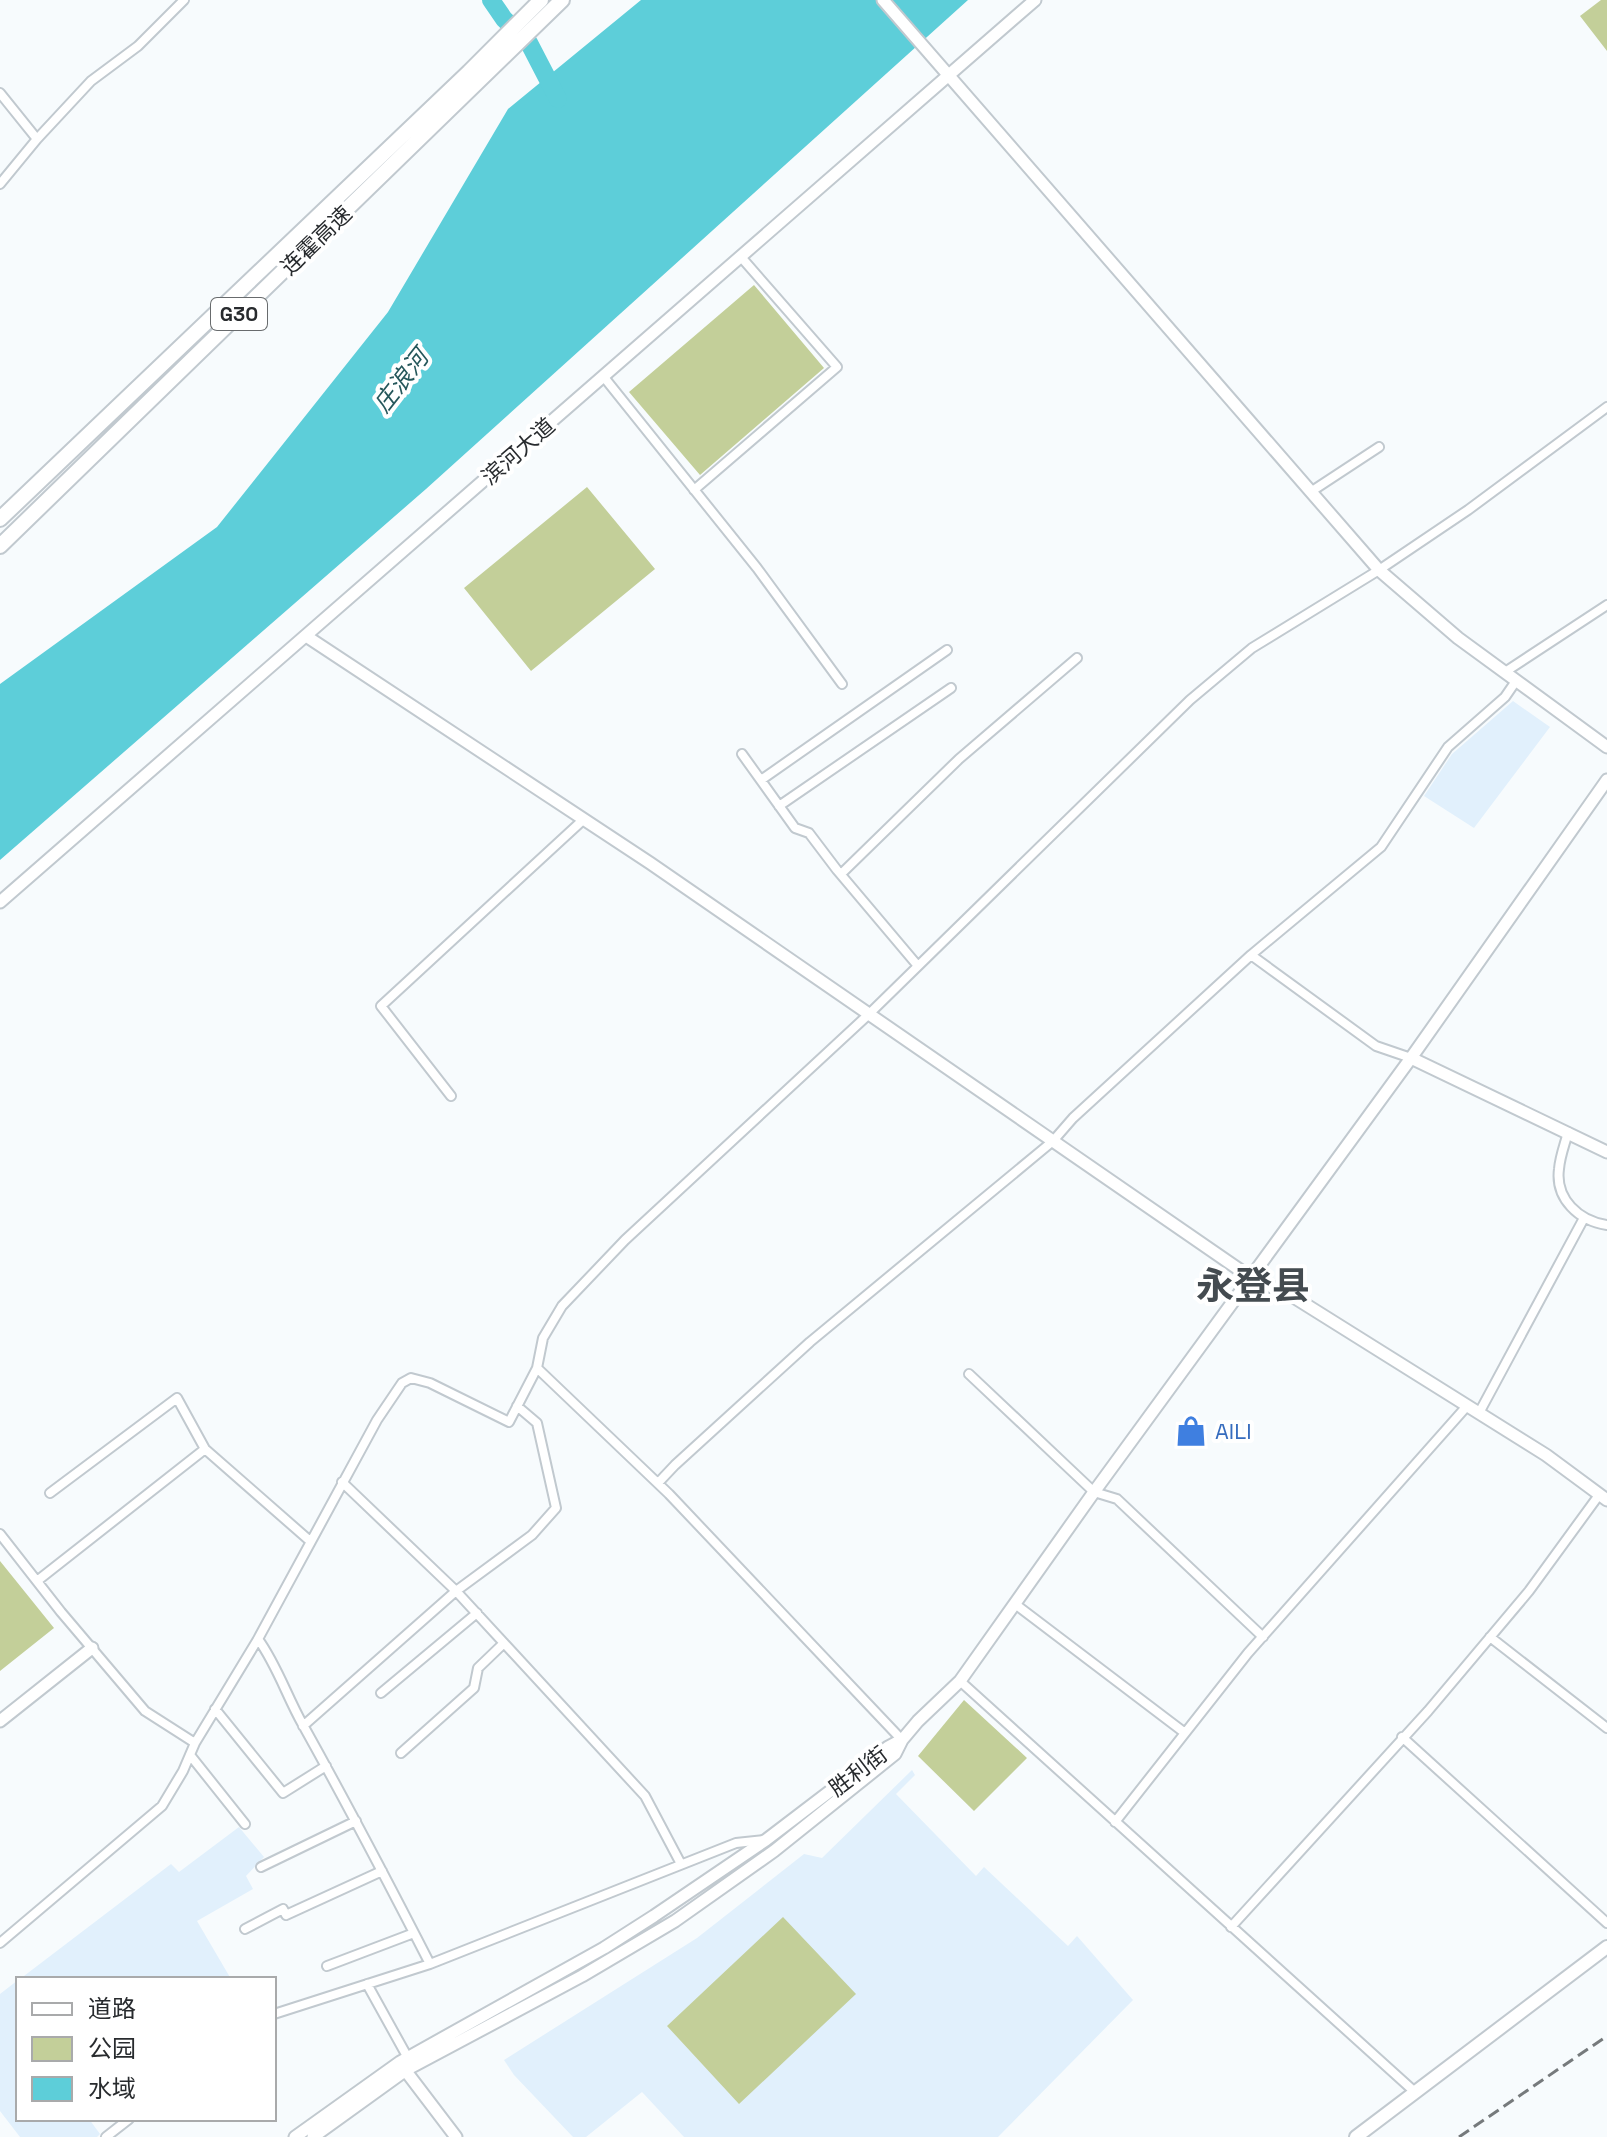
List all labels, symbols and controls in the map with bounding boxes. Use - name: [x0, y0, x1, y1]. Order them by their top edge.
- street label: 连霍高速: [275, 199, 357, 281]
- road number: G30: [211, 298, 267, 330]
- water label: 庄浪河: [366, 340, 437, 419]
- street label: 滨河大道: [476, 412, 560, 490]
- district label: 永登县: [1196, 1262, 1310, 1310]
- shop icon: AILI: [1174, 1414, 1208, 1448]
- place label: AILI: [1215, 1417, 1252, 1445]
- street label: 胜利街: [823, 1740, 893, 1802]
- legend: [16, 1977, 276, 2121]
- text: 道路: [88, 1993, 136, 2024]
- text: 公园: [88, 2033, 136, 2064]
- text: 水域: [88, 2073, 136, 2104]

